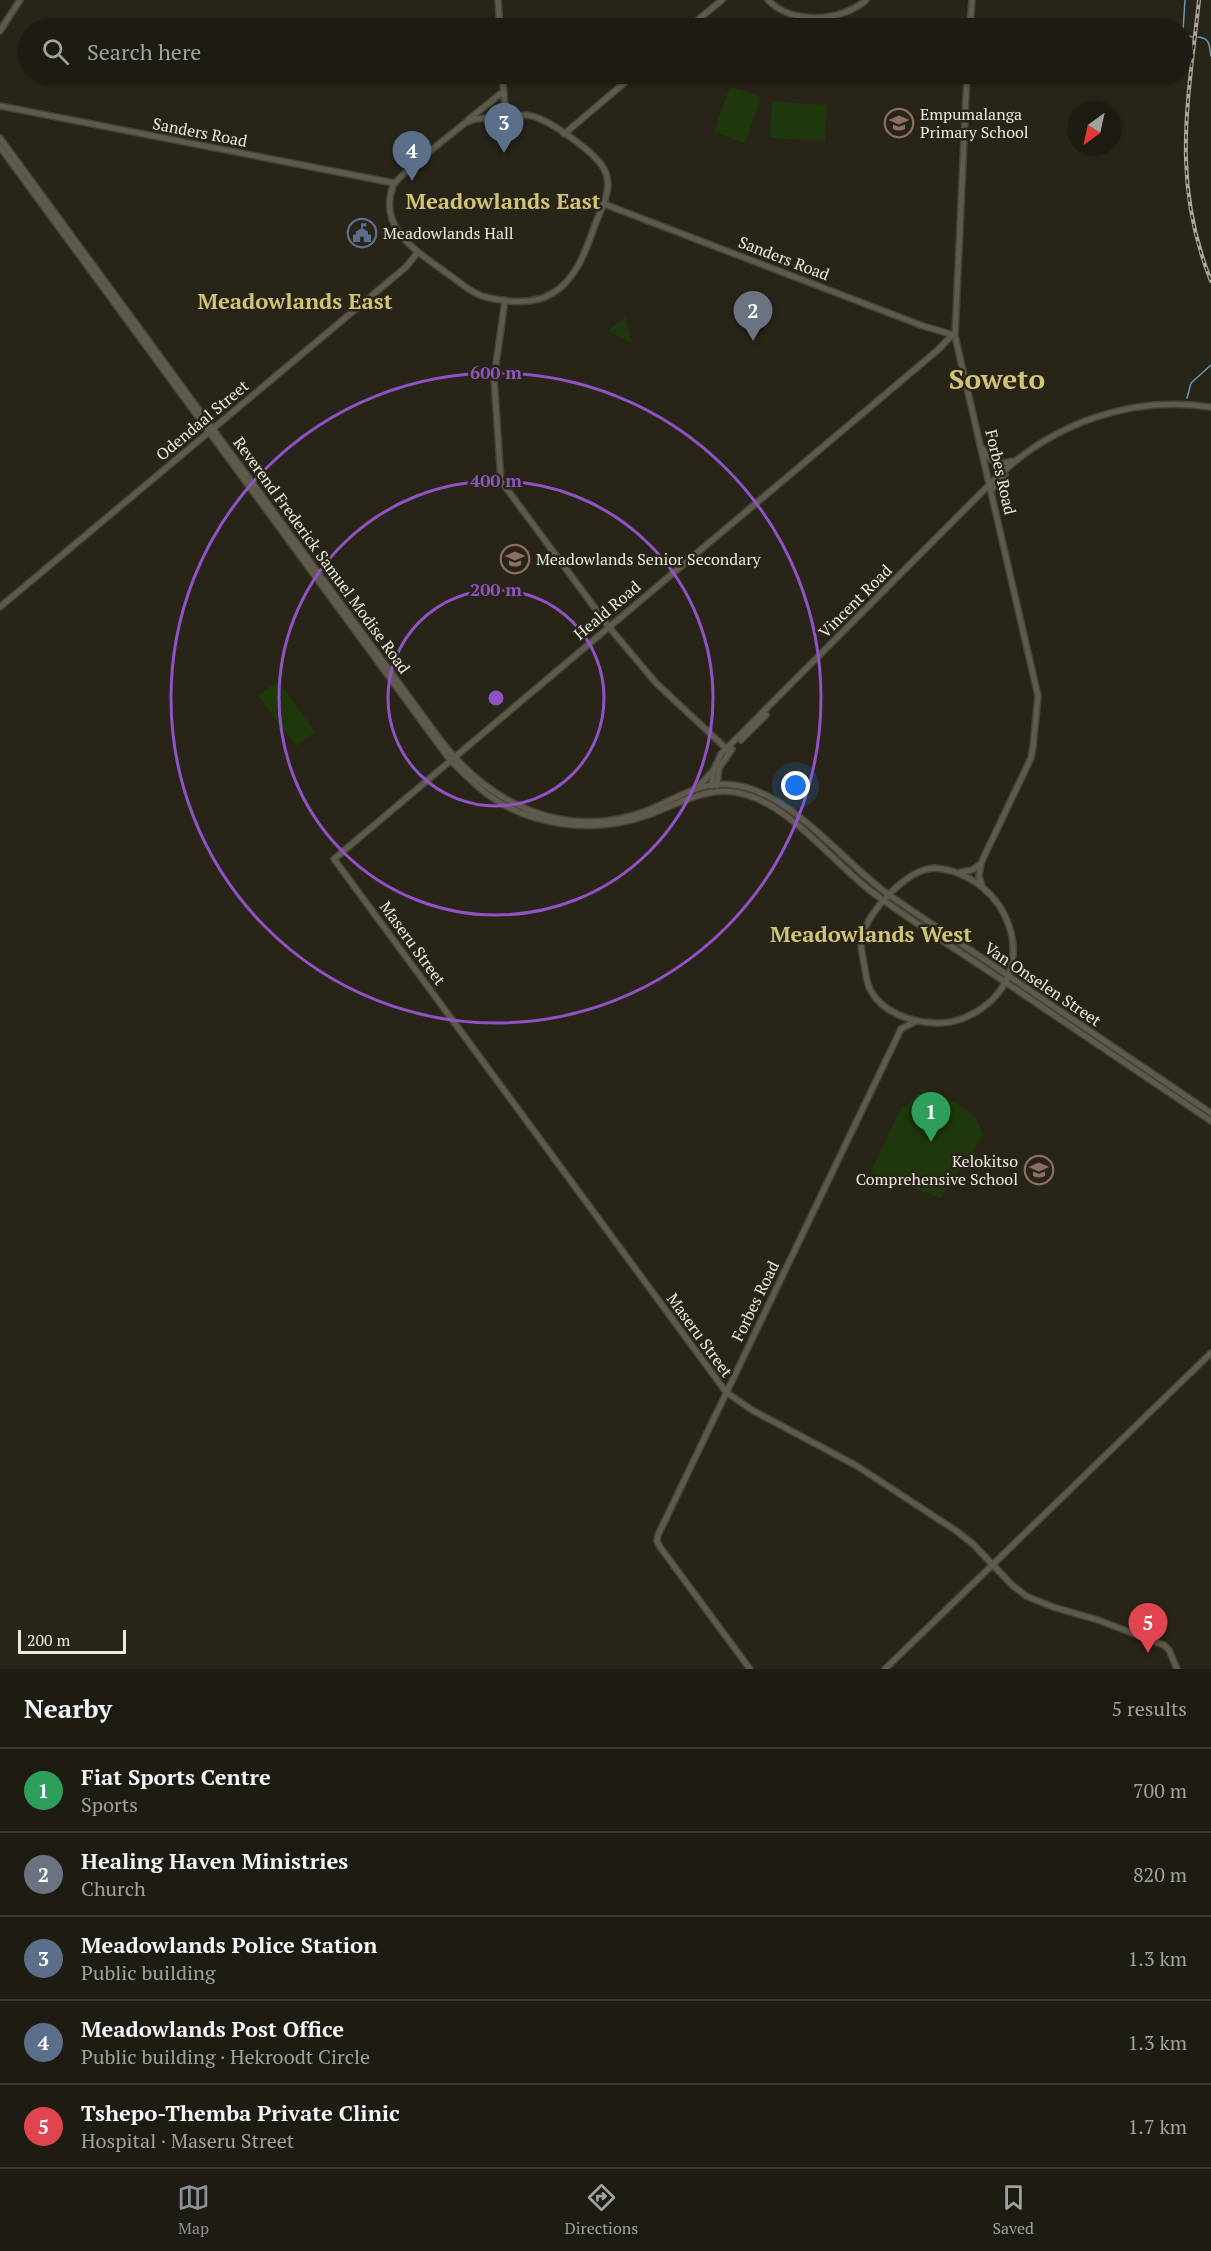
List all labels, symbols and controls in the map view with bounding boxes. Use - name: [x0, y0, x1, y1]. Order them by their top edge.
- search box: [18, 18, 1193, 84]
- icon: search: [39, 35, 72, 68]
- text: Search here: [87, 37, 201, 66]
- north arrow: [1067, 102, 1121, 156]
- place label: Empumalanga Primary School: [920, 103, 1029, 143]
- pin: 3: [484, 104, 524, 153]
- school or university icon: Empumalanga Primary School: [883, 107, 915, 139]
- street label: Sanders Road: [151, 112, 249, 152]
- pin: 4: [392, 132, 432, 181]
- district label: Meadowlands East: [406, 186, 601, 215]
- public building icon: Meadowlands Hall: [346, 217, 378, 249]
- place label: Meadowlands Hall: [383, 222, 514, 244]
- street label: Sanders Road: [735, 231, 833, 285]
- district label: Meadowlands East: [198, 286, 393, 315]
- pin: 2: [734, 292, 772, 341]
- text: 600 m: [470, 360, 522, 384]
- district label: Soweto: [949, 360, 1045, 397]
- street label: Odendaal Street: [151, 375, 253, 465]
- street label: Forbes Road: [980, 427, 1022, 517]
- street label: Reverend Frederick Samuel Modise Road: [229, 432, 416, 678]
- text: 400 m: [470, 468, 522, 492]
- school or university icon: Meadowlands Senior Secondary: [499, 543, 531, 575]
- place label: Meadowlands Senior Secondary: [536, 548, 762, 570]
- street label: Vincent Road: [813, 559, 897, 643]
- street label: Heald Road: [569, 575, 645, 644]
- text: 200 m: [470, 577, 522, 601]
- centre of rings: [486, 688, 506, 708]
- your location: [781, 771, 810, 800]
- street label: Maseru Street: [375, 897, 451, 989]
- district label: Meadowlands West: [770, 919, 972, 948]
- street label: Van Onselen Street: [980, 937, 1106, 1031]
- pin: 1: [912, 1092, 950, 1142]
- place label: Kelokitso Comprehensive School: [856, 1150, 1018, 1190]
- school or university icon: Kelokitso Comprehensive School: [1023, 1154, 1055, 1186]
- street label: Forbes Road: [726, 1257, 784, 1345]
- street label: Maseru Street: [662, 1289, 738, 1381]
- pin: 5: [1128, 1604, 1168, 1653]
- scale bar: [18, 1627, 126, 1654]
- text: 200 m: [27, 1629, 70, 1651]
- text: Nearby: [24, 1691, 112, 1725]
- text: 5 results: [1112, 1695, 1187, 1722]
- text: Fiat Sports Centre: [81, 1762, 271, 1791]
- text: 1: [38, 1777, 49, 1804]
- text: 700 m: [1133, 1777, 1187, 1804]
- text: Sports: [81, 1791, 138, 1818]
- text: Healing Haven Ministries: [81, 1846, 348, 1875]
- text: 2: [38, 1861, 49, 1888]
- text: 820 m: [1133, 1861, 1187, 1888]
- text: Church: [81, 1875, 146, 1902]
- text: Meadowlands Police Station: [81, 1930, 377, 1959]
- text: 3: [38, 1945, 49, 1972]
- text: 1.3 km: [1128, 1945, 1187, 1972]
- text: Public building: [81, 1959, 215, 1986]
- text: Meadowlands Post Office: [81, 2014, 344, 2043]
- text: 4: [38, 2029, 49, 2056]
- text: 1.3 km: [1128, 2029, 1187, 2056]
- text: Public building · Hekroodt Circle: [81, 2043, 370, 2070]
- text: Tshepo-Themba Private Clinic: [81, 2098, 400, 2127]
- text: 5: [38, 2113, 49, 2140]
- text: 1.7 km: [1128, 2113, 1187, 2140]
- text: Hospital · Maseru Street: [81, 2127, 294, 2154]
- tab: Map: [177, 2181, 210, 2239]
- tab: Directions: [564, 2181, 638, 2239]
- tab: Saved: [992, 2181, 1034, 2239]

